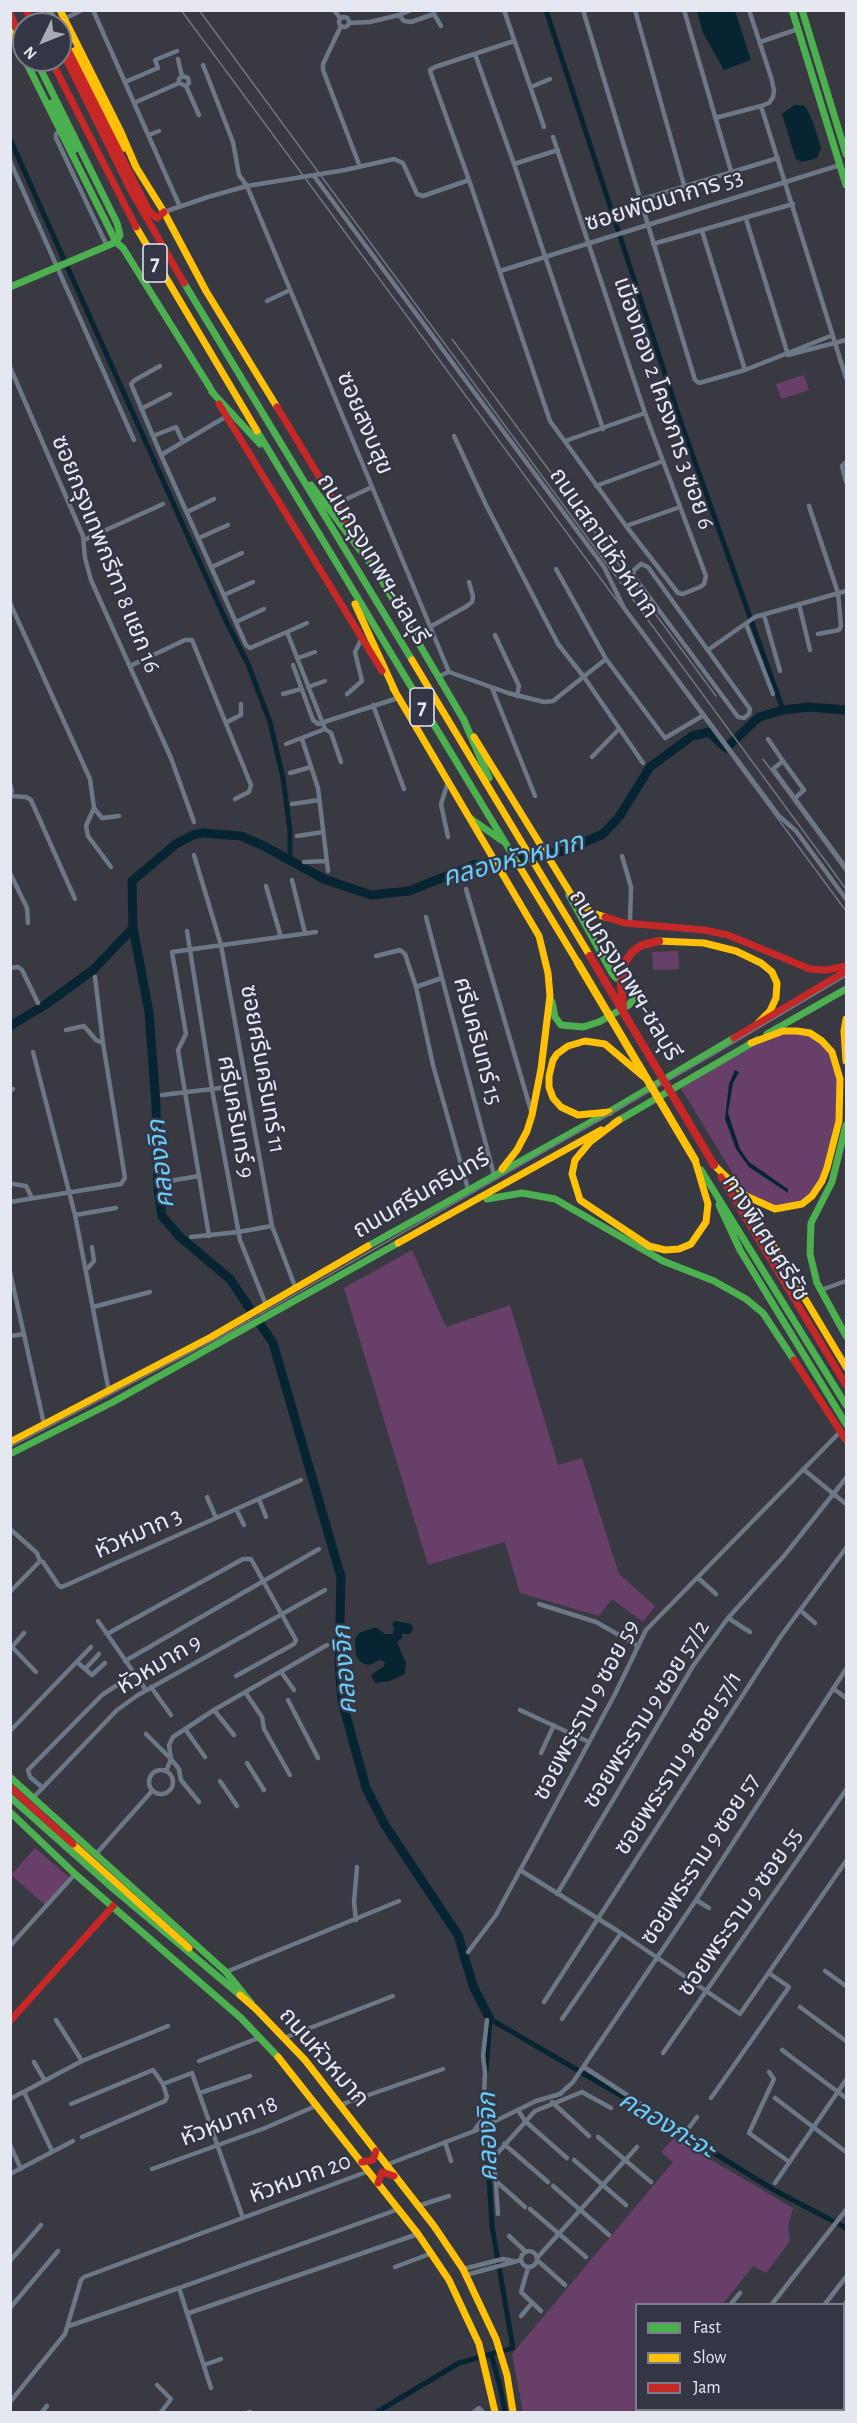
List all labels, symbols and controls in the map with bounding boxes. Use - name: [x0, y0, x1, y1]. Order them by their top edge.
- north arrow: [12, 12, 72, 72]
- text: N: [21, 43, 40, 62]
- street label: ซอยพัฒนาการ 53: [581, 162, 747, 238]
- road number: 7: [143, 244, 167, 282]
- street label: เมืองทอง 2 โครงการ 3 ซอย 6: [607, 273, 721, 533]
- street label: ซอยสงบสุข: [330, 367, 400, 479]
- street label: ซอยกรุงเทพกรีฑา 8 แยก 16: [45, 431, 167, 677]
- street label: ถนนสถานีหัวหมาก: [543, 462, 665, 624]
- street label: ถนนกรุงเทพฯ-ชลบุรี: [311, 468, 435, 650]
- road number: 7: [410, 688, 434, 726]
- water label: คลองหัวหมาก: [439, 826, 587, 894]
- street label: ถนนกรุงเทพฯ-ชลบุรี: [563, 884, 687, 1066]
- street label: ศรีนครินทร์ 15: [447, 974, 509, 1108]
- street label: ซอยศรีนครินทร์ 11: [234, 982, 292, 1156]
- street label: ศรีนครินทร์ 9: [211, 1053, 261, 1181]
- water label: คลองจิก: [141, 1118, 181, 1210]
- street label: ถนนศรีนครินทร์: [348, 1143, 494, 1245]
- street label: ทางพิเศษศรีรัช: [716, 1170, 816, 1306]
- street label: หัวหมาก 3: [90, 1501, 186, 1565]
- street label: ซอยพระราม 9 ซอย 59: [526, 1615, 646, 1805]
- street label: ซอยพระราม 9 ซอย 57/2: [576, 1615, 716, 1813]
- water label: คลองจิก: [326, 1624, 364, 1716]
- street label: หัวหมาก 9: [111, 1627, 207, 1701]
- street label: ซอยพระราม 9 ซอย 57/1: [608, 1666, 748, 1860]
- street label: ซอยพระราม 9 ซอย 57: [634, 1768, 766, 1950]
- street label: ซอยพระราม 9 ซอย 55: [671, 1822, 809, 2002]
- street label: ถนนหัวหมาก: [273, 2001, 375, 2113]
- water label: คลองกะจะ: [613, 2084, 721, 2166]
- street label: หัวหมาก 18: [176, 2089, 282, 2153]
- water label: คลองจิก: [472, 2092, 504, 2182]
- street label: หัวหมาก 20: [245, 2146, 355, 2210]
- legend: [635, 2303, 845, 2411]
- text: Fast: [693, 2319, 721, 2337]
- text: Slow: [693, 2349, 726, 2367]
- text: Jam: [693, 2379, 721, 2397]

